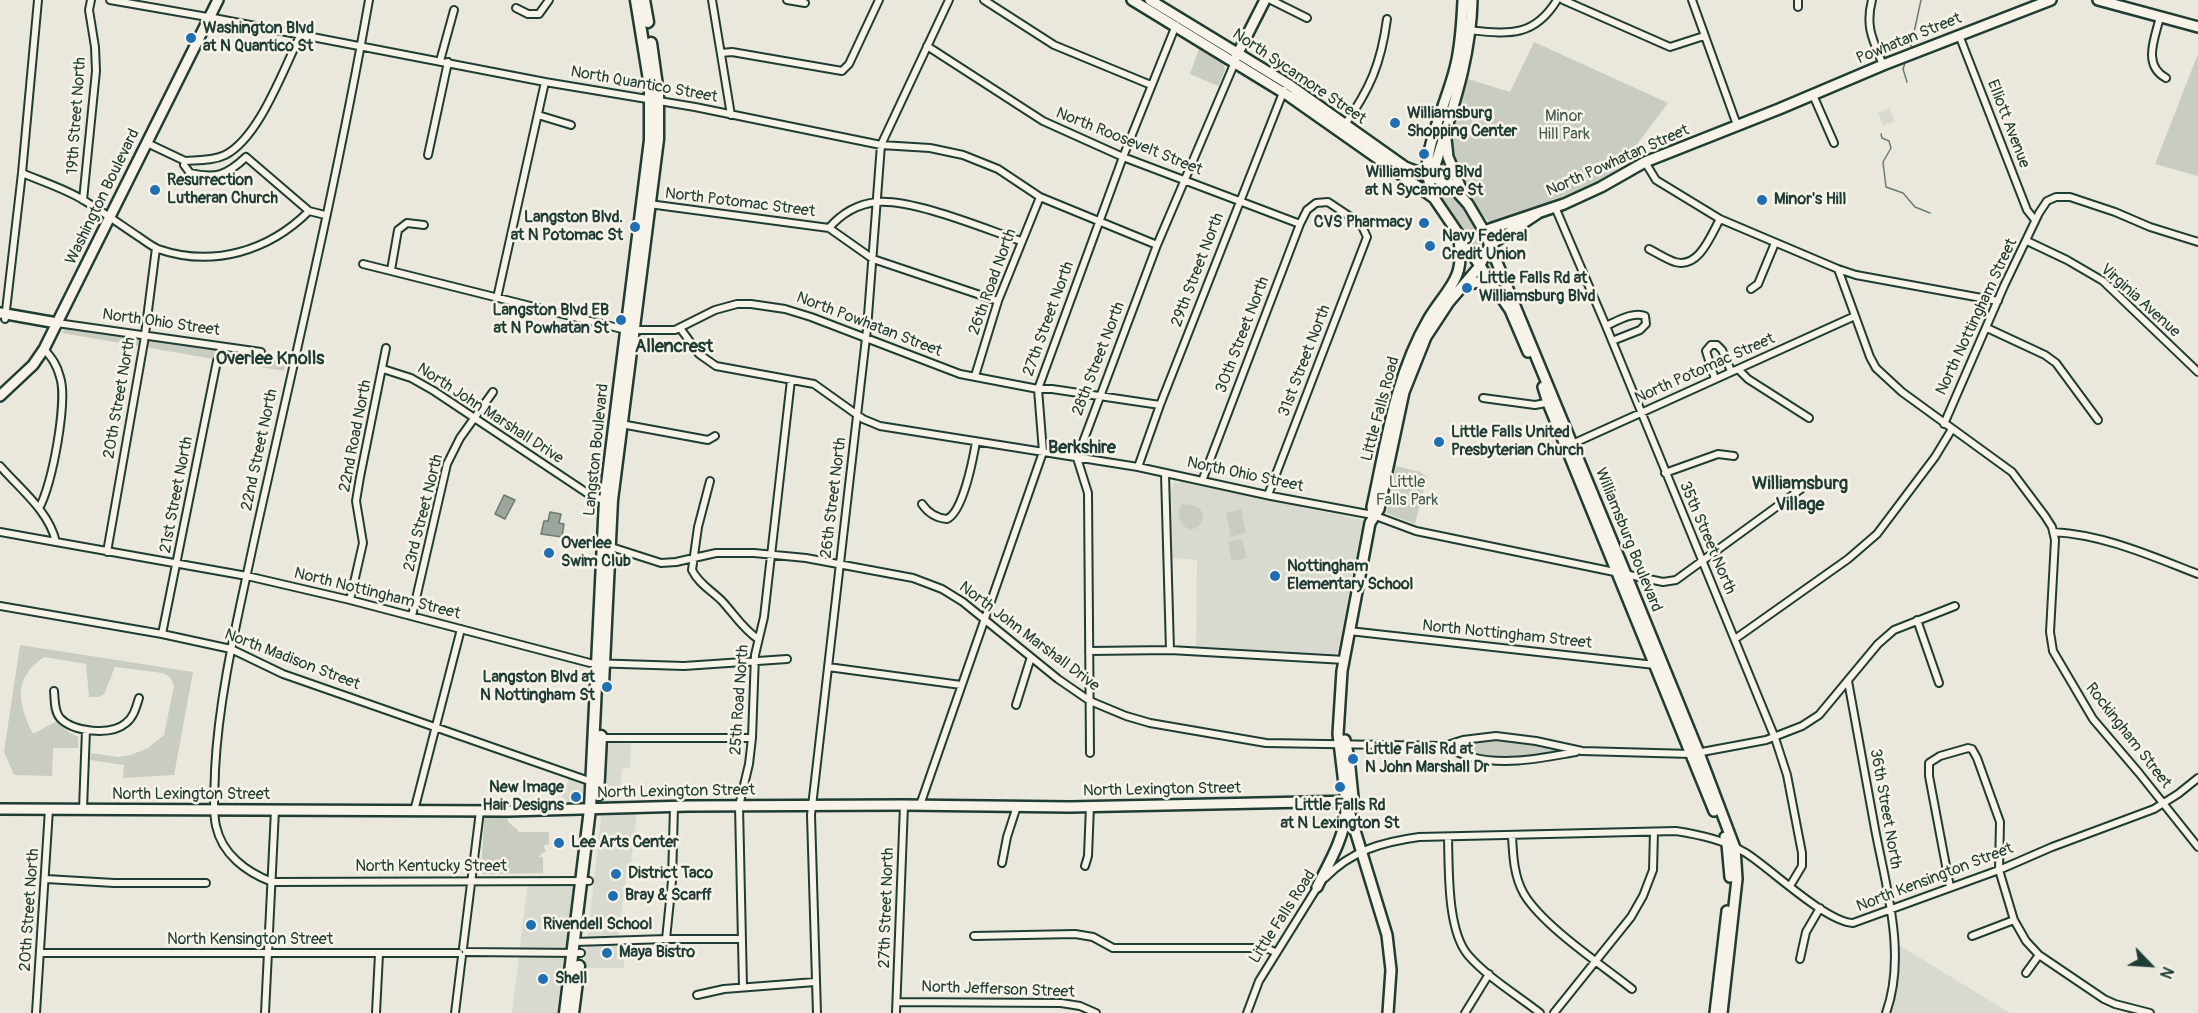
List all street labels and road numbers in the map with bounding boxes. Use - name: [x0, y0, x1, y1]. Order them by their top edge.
- street label: Powhatan Street: [1854, 9, 1964, 69]
- street label: North Sycamore Street: [1228, 25, 1370, 129]
- street label: 19th Street North: [63, 57, 91, 175]
- street label: North Quantico Street: [569, 63, 719, 107]
- street label: Elliott Avenue: [1982, 77, 2034, 171]
- street label: North Roosevelt Street: [1053, 104, 1205, 180]
- street label: North Powhatan Street: [1544, 121, 1692, 201]
- street label: Washington Boulevard: [62, 126, 144, 268]
- street label: North Potomac Street: [664, 184, 816, 222]
- street label: 29th Street North: [1167, 210, 1229, 330]
- street label: 26th Road North: [965, 226, 1021, 338]
- street label: North Nottingham Street: [1932, 236, 2022, 398]
- street label: 27th Street North: [1019, 259, 1079, 379]
- street label: Virginia Avenue: [2096, 260, 2184, 342]
- street label: 30th Street North: [1212, 274, 1274, 396]
- street label: North Powhatan Street: [793, 288, 945, 362]
- street label: 28th Street North: [1068, 299, 1130, 419]
- street label: 31st Street North: [1275, 302, 1335, 420]
- street label: North Ohio Street: [101, 305, 221, 341]
- street label: North Potomac Street: [1632, 329, 1778, 409]
- street label: 20th Street North: [100, 336, 140, 460]
- street label: Little Falls Road: [1358, 355, 1404, 463]
- street label: North John Marshall Drive: [413, 359, 567, 469]
- street label: 22nd Road North: [336, 378, 376, 494]
- street label: Langston Boulevard: [581, 383, 613, 517]
- street label: 22nd Street North: [238, 387, 282, 513]
- street label: 21st Street North: [156, 435, 198, 555]
- street label: 26th Street North: [817, 436, 851, 560]
- street label: 23rd Street North: [400, 452, 448, 574]
- street label: North Ohio Street: [1185, 453, 1305, 497]
- street label: Williamsburg Boulevard: [1590, 465, 1666, 615]
- street label: 35th Street North: [1675, 479, 1739, 597]
- street label: North Nottingham Street: [292, 564, 462, 624]
- street label: North John Marshall Drive: [955, 578, 1103, 696]
- street label: North Nottingham Street: [1421, 617, 1593, 653]
- street label: North Madison Street: [221, 625, 363, 695]
- street label: 25th Road North: [727, 644, 753, 756]
- street label: Rockingham Street: [2081, 679, 2175, 793]
- street label: 36th Street North: [1865, 747, 1905, 871]
- street label: North Lexington Street: [1083, 779, 1241, 801]
- street label: North Lexington Street: [597, 781, 755, 803]
- street label: North Lexington Street: [112, 785, 270, 805]
- street label: North Kensington Street: [1854, 839, 2016, 917]
- street label: 27th Street North: [875, 847, 899, 969]
- street label: 20th Street North: [16, 848, 44, 972]
- street label: North Kentucky Street: [355, 857, 507, 877]
- street label: Little Falls Road: [1246, 867, 1320, 967]
- street label: North Kensington Street: [167, 930, 333, 950]
- street label: North Jefferson Street: [921, 978, 1075, 1002]

